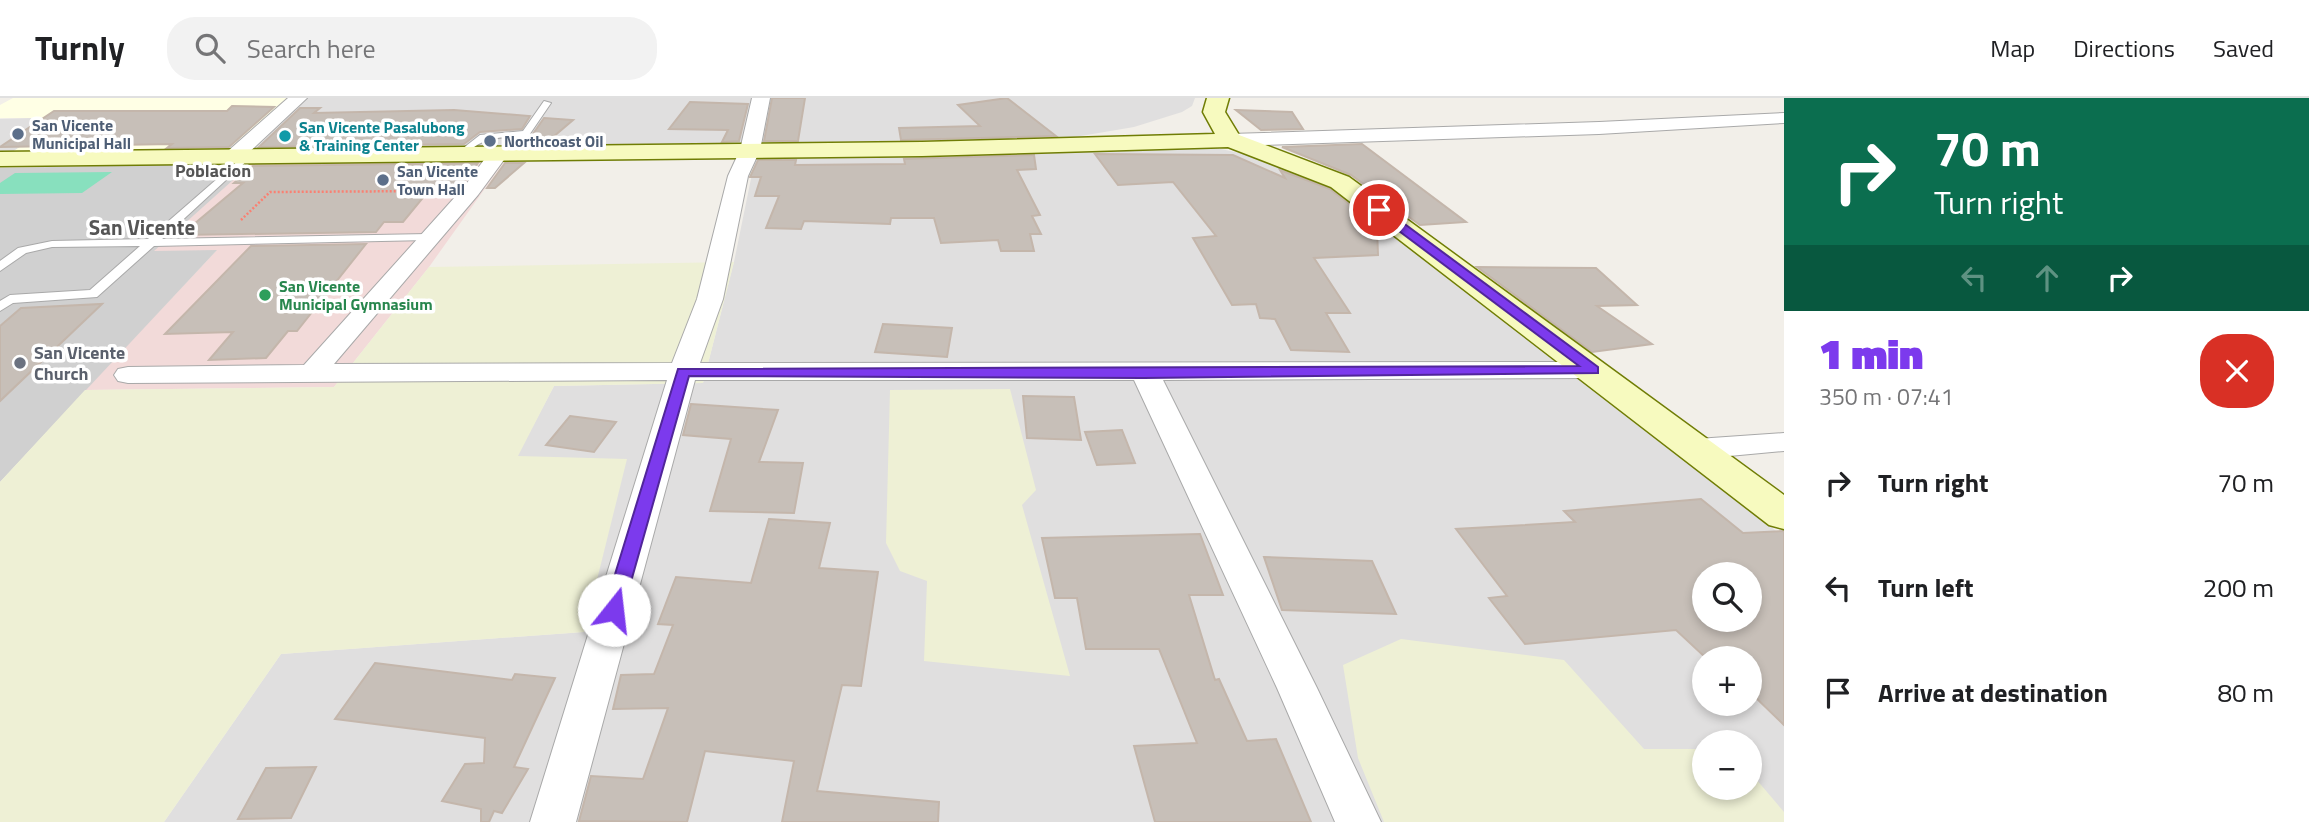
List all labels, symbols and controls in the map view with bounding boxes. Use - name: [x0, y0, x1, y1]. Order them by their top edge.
- search box: [167, 17, 657, 80]
- text: Turnly: [35, 23, 125, 73]
- icon: search: [191, 29, 229, 67]
- text: Search here: [247, 29, 376, 68]
- text: Map: [1990, 30, 2035, 66]
- text: Directions: [2073, 30, 2175, 66]
- text: Saved: [2213, 30, 2274, 66]
- text: 70 m: [1934, 110, 2041, 185]
- place label: San Vicente Municipal Hall: [32, 113, 131, 155]
- place label: San Vicente Pasalubong & Training Center: [299, 115, 465, 157]
- marker: San Vicente Municipal Hall: [10, 126, 26, 142]
- icon: right: [1819, 126, 1910, 217]
- marker: San Vicente Pasalubong & Training Center: [277, 128, 293, 144]
- place label: Northcoast Oil: [504, 129, 604, 153]
- marker: Northcoast Oil: [482, 133, 498, 149]
- district label: Poblacion: [175, 157, 251, 184]
- place label: San Vicente Town Hall: [397, 159, 478, 201]
- marker: San Vicente Town Hall: [375, 172, 391, 188]
- text: Turn right: [1934, 178, 2063, 226]
- pin: [1349, 180, 1409, 240]
- icon: arrive: [1360, 191, 1398, 229]
- district label: San Vicente: [89, 211, 195, 243]
- icon: left: [1955, 259, 1993, 297]
- icon: ahead: [2028, 259, 2066, 297]
- icon: right: [2101, 259, 2139, 297]
- place label: San Vicente Municipal Gymnasium: [279, 274, 433, 316]
- marker: San Vicente Municipal Gymnasium: [257, 287, 273, 303]
- text: 1 min: [1819, 321, 1923, 385]
- button: close: [2200, 334, 2274, 408]
- place label: San Vicente Church: [34, 339, 125, 387]
- marker: San Vicente Church: [12, 355, 28, 371]
- text: 350 m · 07:41: [1819, 379, 1954, 414]
- text: Turn right: [1878, 463, 1989, 502]
- text: 70 m: [2217, 463, 2274, 502]
- icon: right: [1819, 464, 1857, 502]
- map controls: [1692, 562, 1762, 800]
- button: search: [1692, 562, 1762, 632]
- text: Turn left: [1878, 568, 1973, 607]
- text: 200 m: [2203, 568, 2274, 607]
- icon: left: [1819, 569, 1857, 607]
- position arrow: [577, 573, 651, 647]
- button: +: [1692, 646, 1762, 716]
- text: Arrive at destination: [1878, 673, 2108, 712]
- text: 80 m: [2217, 673, 2274, 712]
- icon: arrive: [1819, 674, 1857, 712]
- button: −: [1692, 730, 1762, 800]

